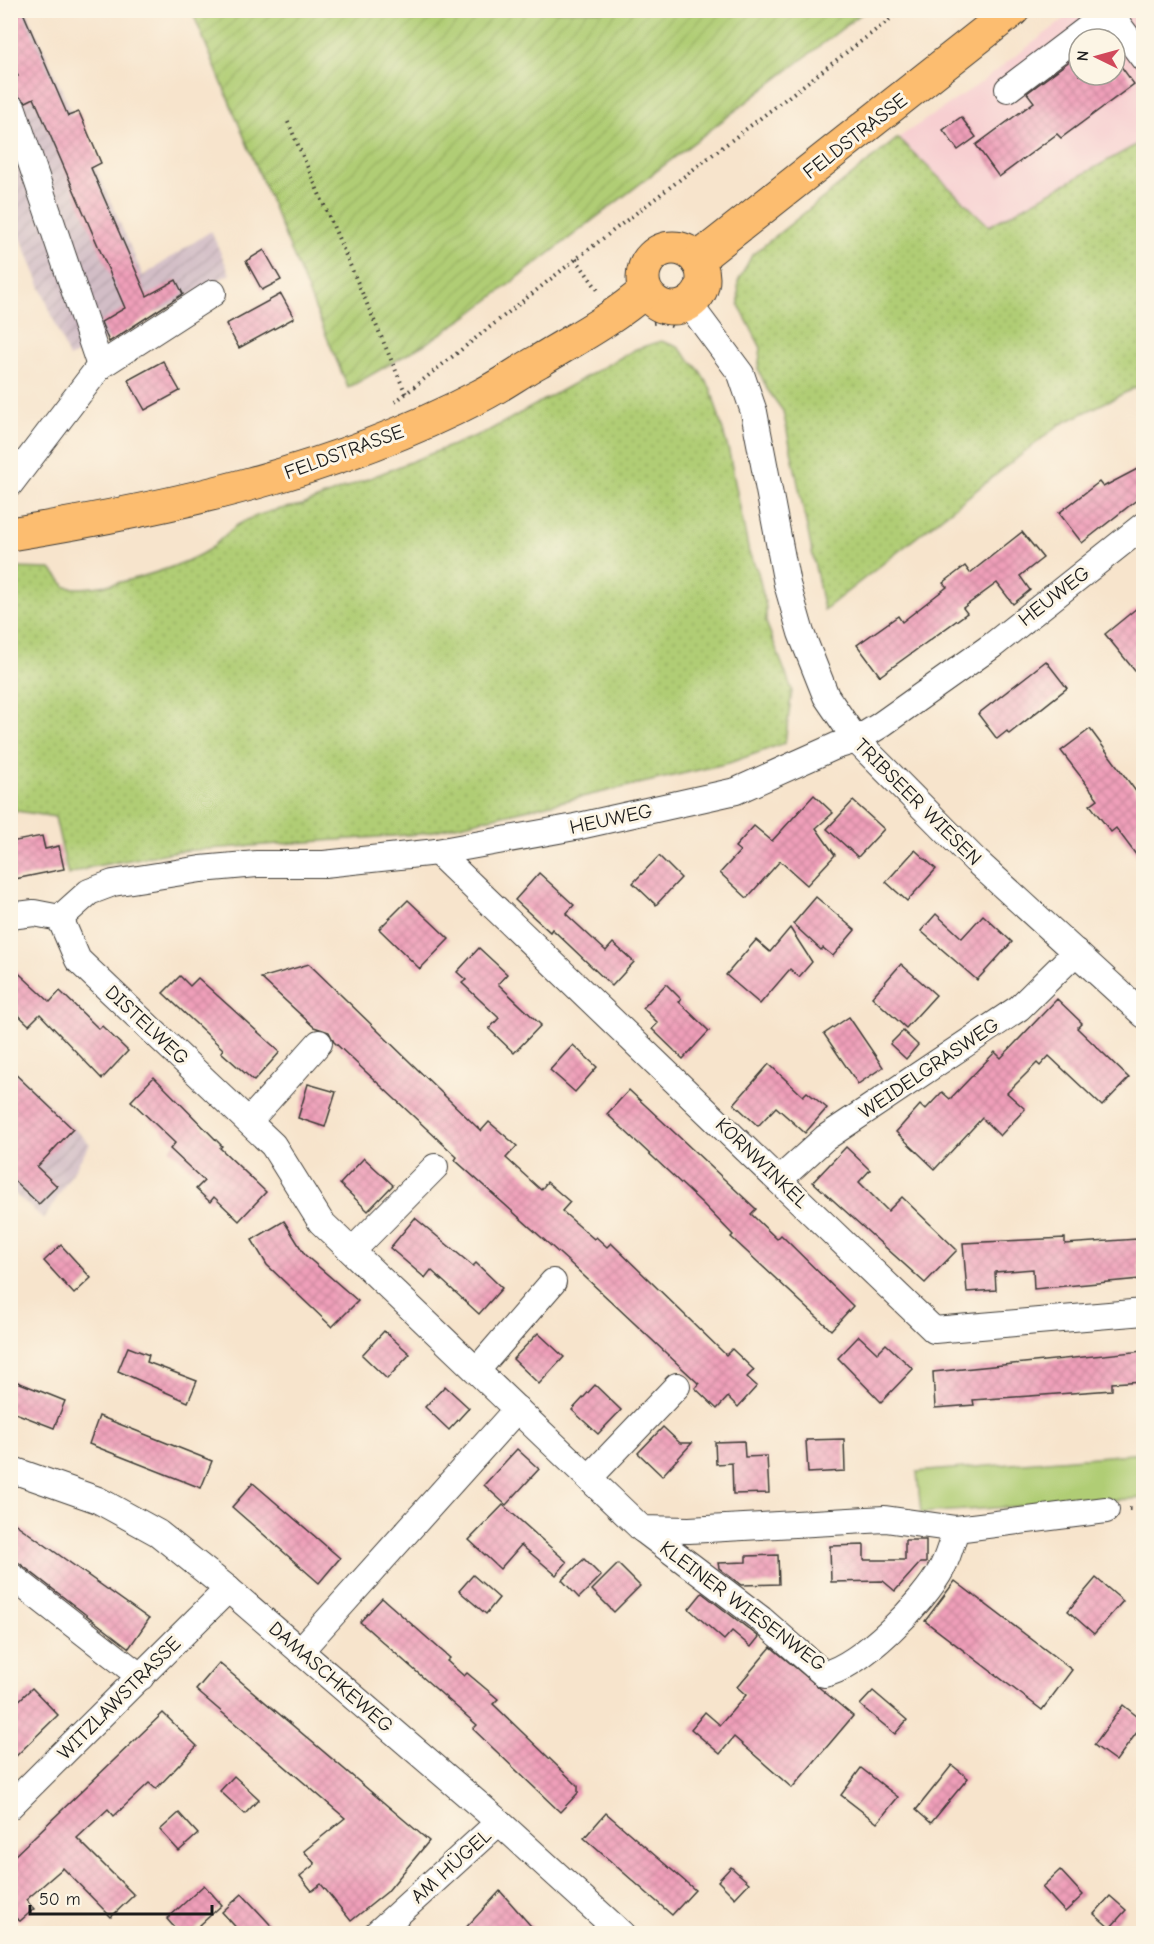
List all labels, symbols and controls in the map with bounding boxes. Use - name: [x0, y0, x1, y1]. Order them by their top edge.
- north arrow: [1067, 27, 1127, 87]
- text: N: [1074, 50, 1092, 62]
- street label: FELDSTRASSE: [799, 88, 911, 184]
- street label: FELDSTRASSE: [281, 420, 407, 484]
- street label: HEUWEG: [1014, 561, 1094, 631]
- street label: TRIBSEER WIESEN: [850, 734, 986, 870]
- street label: HEUWEG: [568, 799, 654, 839]
- street label: DISTELWEG: [101, 981, 193, 1069]
- street label: WEIDELGRASWEG: [855, 1013, 1003, 1123]
- street label: KORNWINKEL: [711, 1113, 813, 1213]
- street label: KLEINER WIESENWEG: [655, 1536, 831, 1676]
- street label: DAMASCHKEWEG: [264, 1617, 398, 1737]
- street label: WITZLAWSTRASSE: [53, 1632, 185, 1764]
- street label: AM HÜGEL: [406, 1824, 496, 1908]
- scale bar: [30, 1878, 212, 1916]
- text: 50 m: [39, 1889, 81, 1910]

